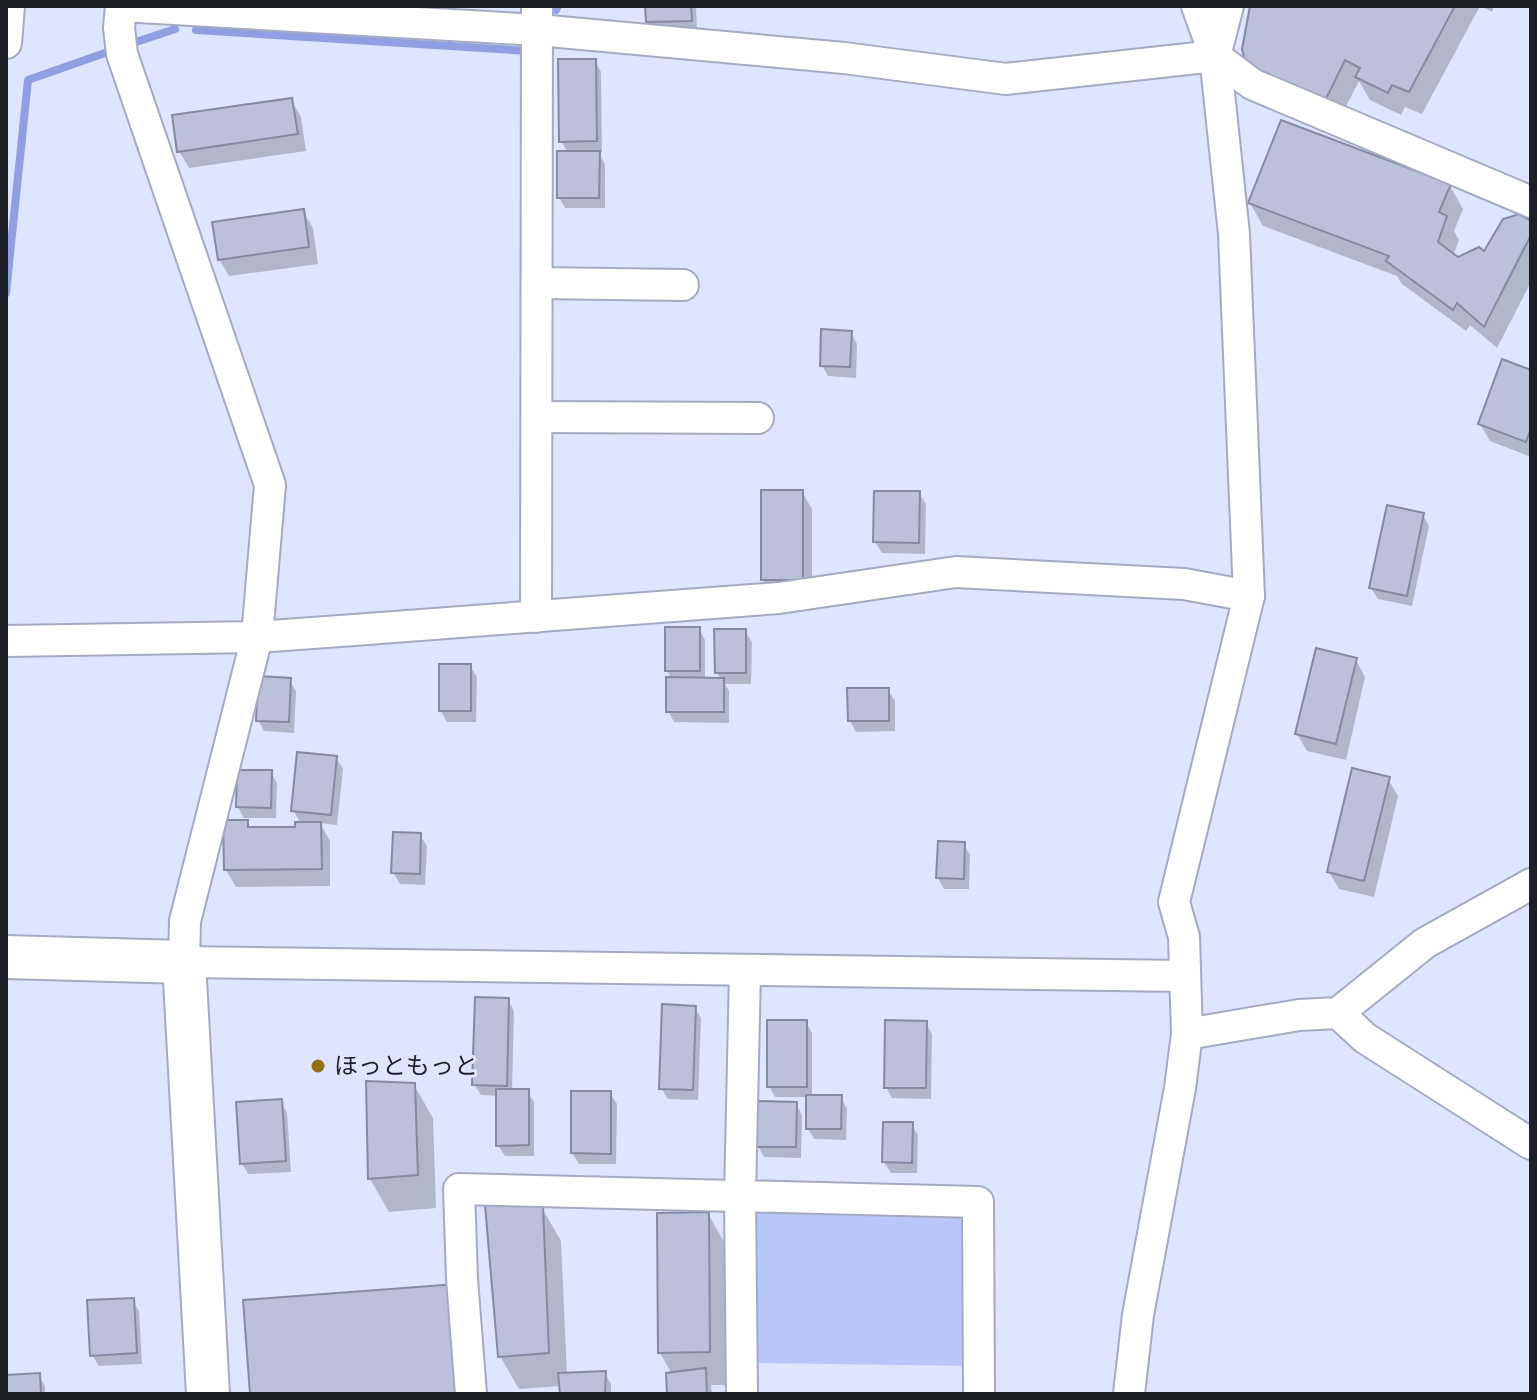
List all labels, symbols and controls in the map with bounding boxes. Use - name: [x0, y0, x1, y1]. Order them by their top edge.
- place label: ほっともっと: [334, 1051, 478, 1080]
- marker: ほっともっと: [309, 1057, 327, 1075]

